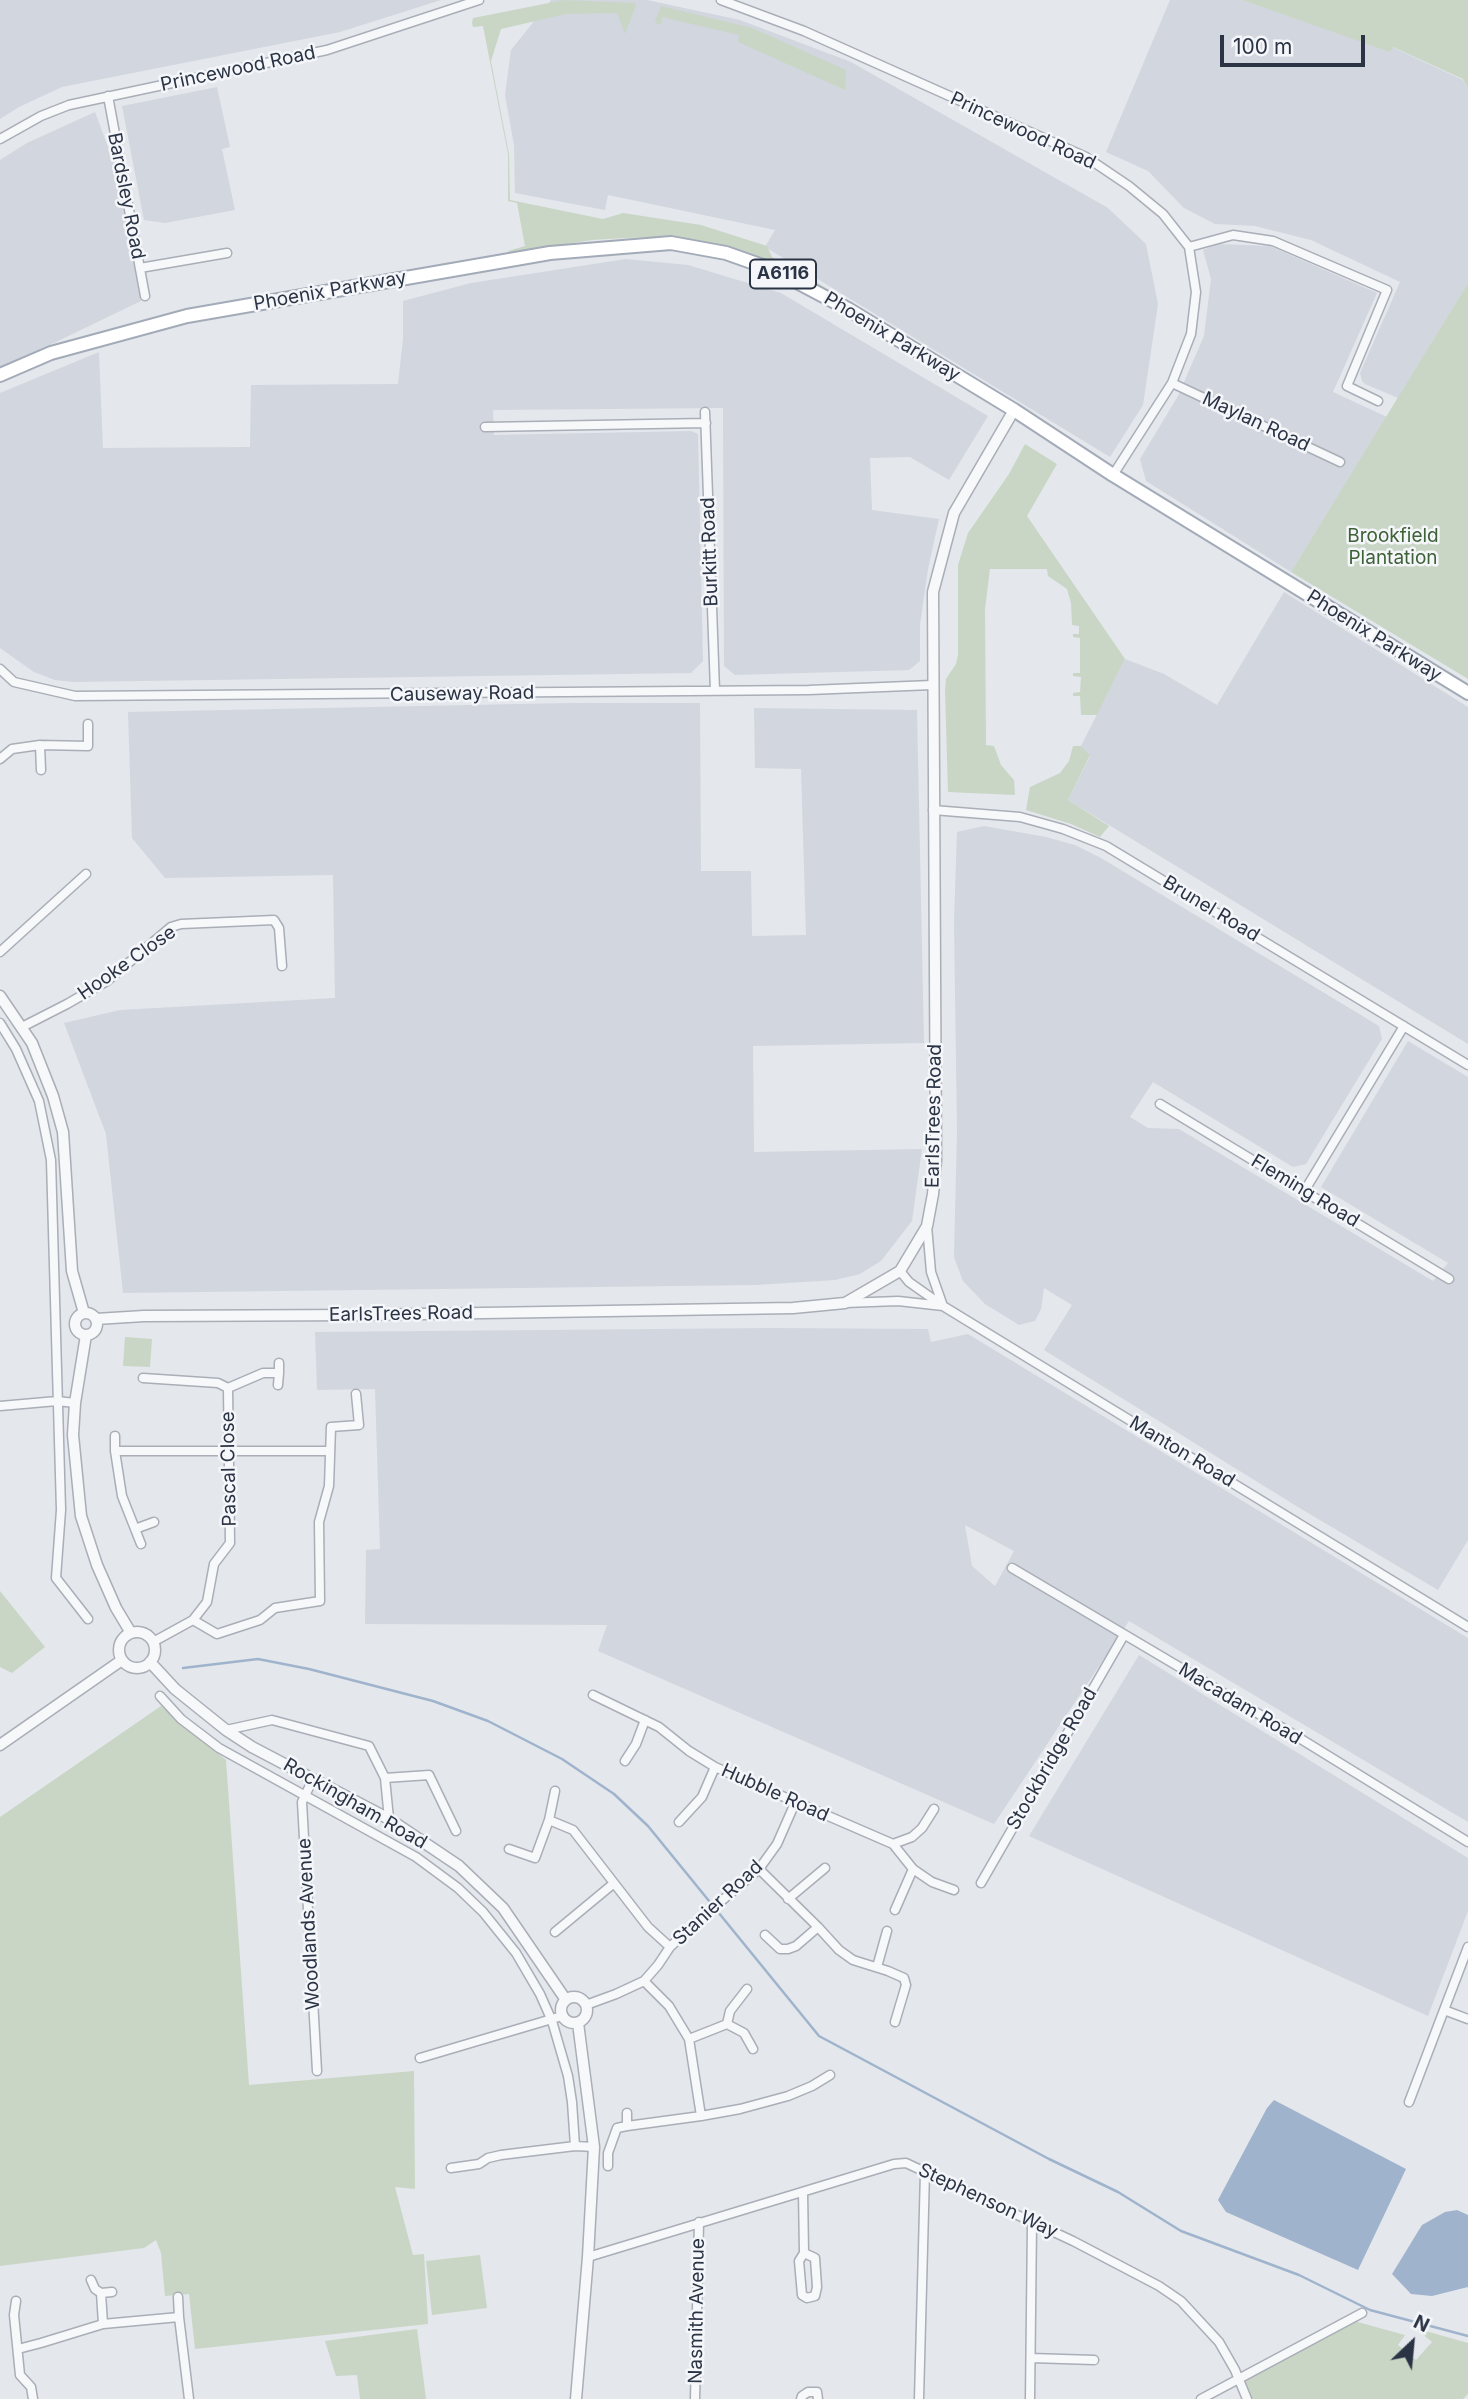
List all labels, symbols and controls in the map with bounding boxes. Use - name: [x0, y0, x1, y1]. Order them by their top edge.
- scale bar: [1223, 21, 1368, 65]
- text: 100 m: [1233, 34, 1292, 59]
- street label: Princewood Road: [158, 41, 318, 97]
- street label: Princewood Road: [947, 87, 1099, 175]
- street label: Bardsley Road: [103, 131, 149, 261]
- road number: A6116: [750, 260, 816, 288]
- street label: Phoenix Parkway: [252, 266, 408, 316]
- street label: Phoenix Parkway: [820, 287, 964, 387]
- street label: Maylan Road: [1199, 387, 1313, 457]
- street label: Burkitt Road: [697, 497, 723, 607]
- park label: Brookfield Plantation: [1347, 525, 1439, 569]
- street label: Phoenix Parkway: [1302, 585, 1446, 687]
- street label: Causeway Road: [390, 681, 534, 707]
- street label: Brunel Road: [1158, 871, 1264, 947]
- street label: Hooke Close: [74, 921, 180, 1005]
- street label: EarlsTrees Road: [921, 1044, 947, 1188]
- street label: Fleming Road: [1247, 1150, 1363, 1232]
- street label: EarlsTrees Road: [329, 1301, 473, 1327]
- street label: Pascal Close: [217, 1411, 241, 1527]
- street label: Manton Road: [1125, 1412, 1239, 1492]
- street label: Macadam Road: [1174, 1658, 1306, 1750]
- street label: Stockbridge Road: [1002, 1684, 1102, 1834]
- street label: Rockingham Road: [279, 1754, 431, 1854]
- street label: Hubble Road: [718, 1759, 832, 1827]
- street label: Woodlands Avenue: [293, 1837, 325, 2011]
- street label: Stanier Road: [668, 1856, 768, 1950]
- street label: Stephenson Way: [915, 2159, 1061, 2243]
- street label: Nasmith Avenue: [684, 2238, 710, 2384]
- north arrow: [1377, 2308, 1447, 2378]
- text: N: [1410, 2310, 1433, 2337]

